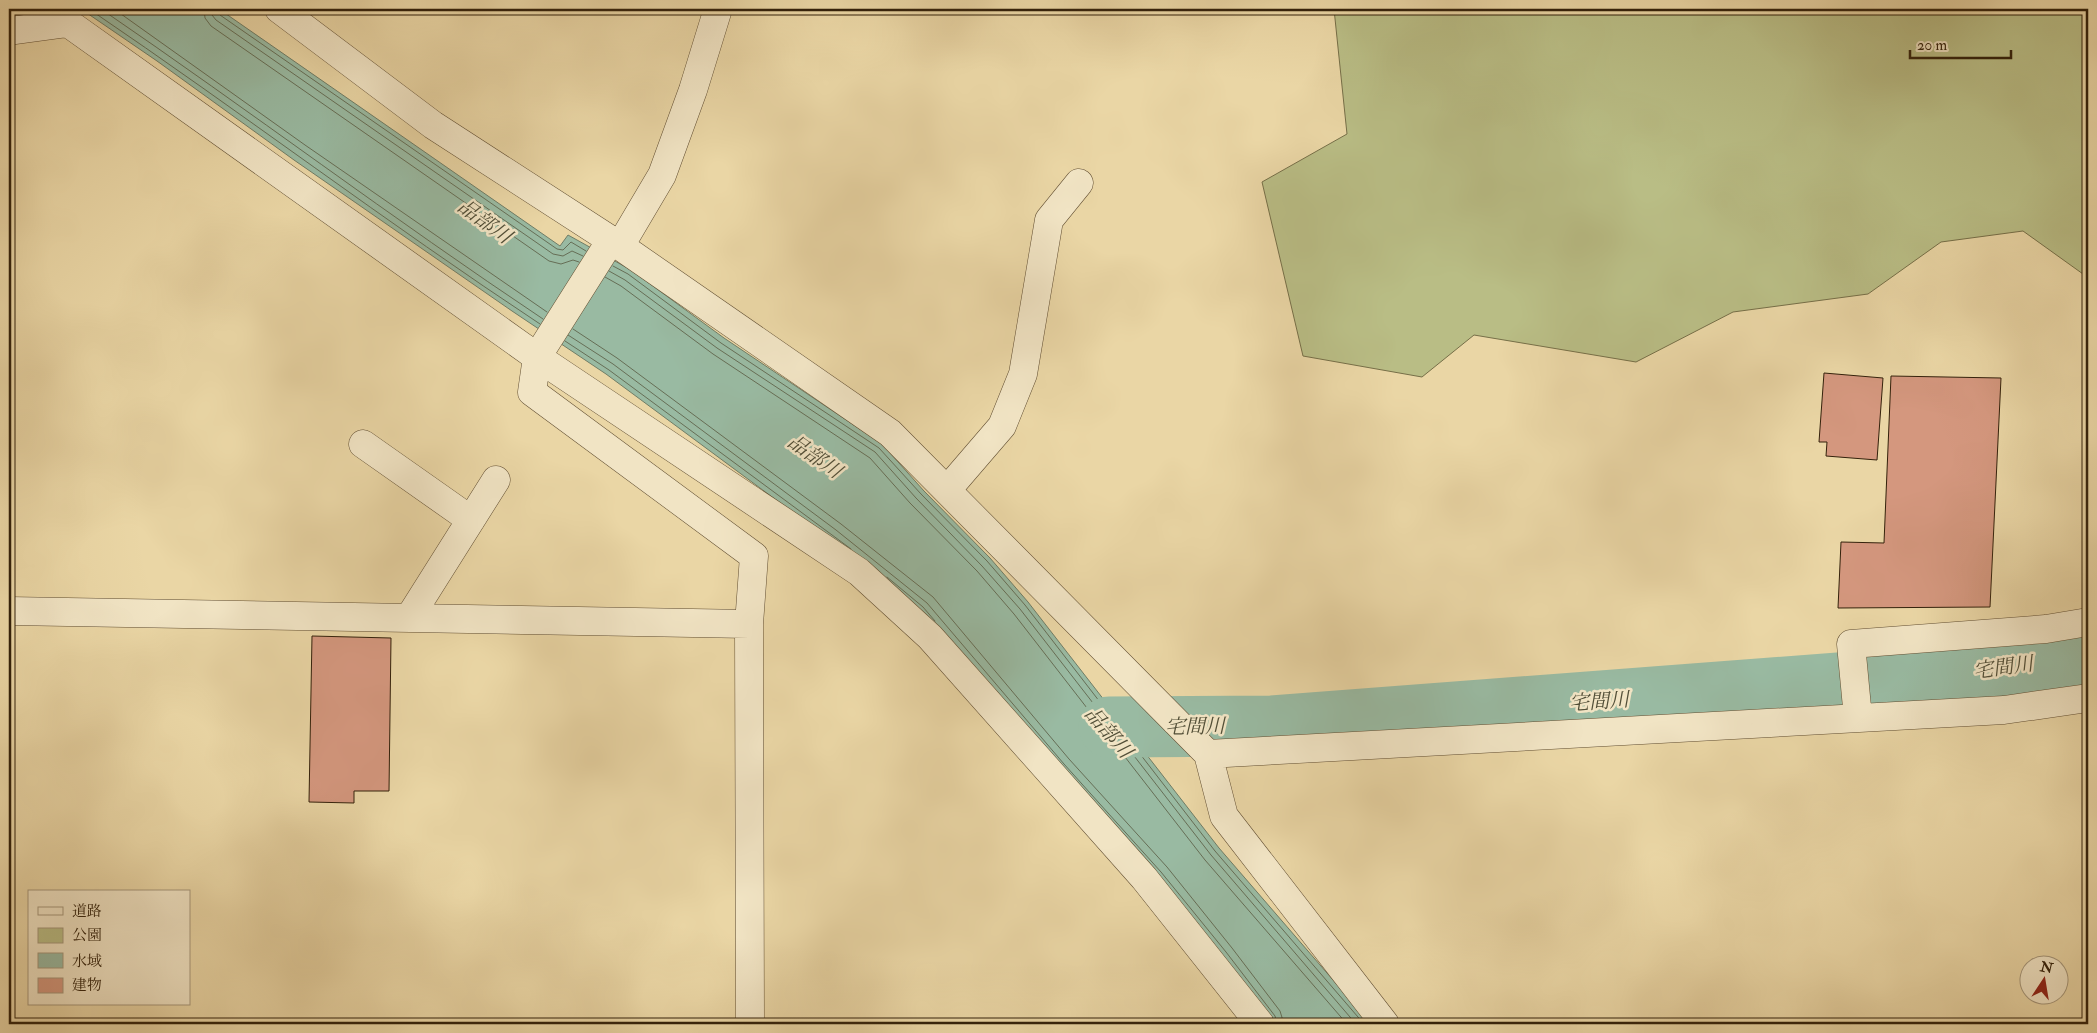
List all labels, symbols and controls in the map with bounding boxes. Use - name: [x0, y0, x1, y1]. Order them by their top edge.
- scale bar: [1910, 28, 2011, 60]
- text: 20 m: [1917, 36, 1947, 55]
- water label: 品部川: [453, 194, 518, 250]
- water label: 品部川: [783, 429, 848, 485]
- water label: 宅間川: [1972, 651, 2036, 684]
- water label: 宅間川: [1568, 687, 1632, 716]
- water label: 品部川: [1080, 701, 1139, 765]
- water label: 宅間川: [1165, 713, 1227, 740]
- legend: [28, 890, 190, 1006]
- text: 道路: [72, 902, 102, 921]
- text: 公園: [72, 926, 102, 945]
- text: 水域: [72, 952, 102, 971]
- north arrow: [2020, 956, 2070, 1006]
- text: N: [2038, 958, 2055, 977]
- text: 建物: [72, 976, 102, 995]

